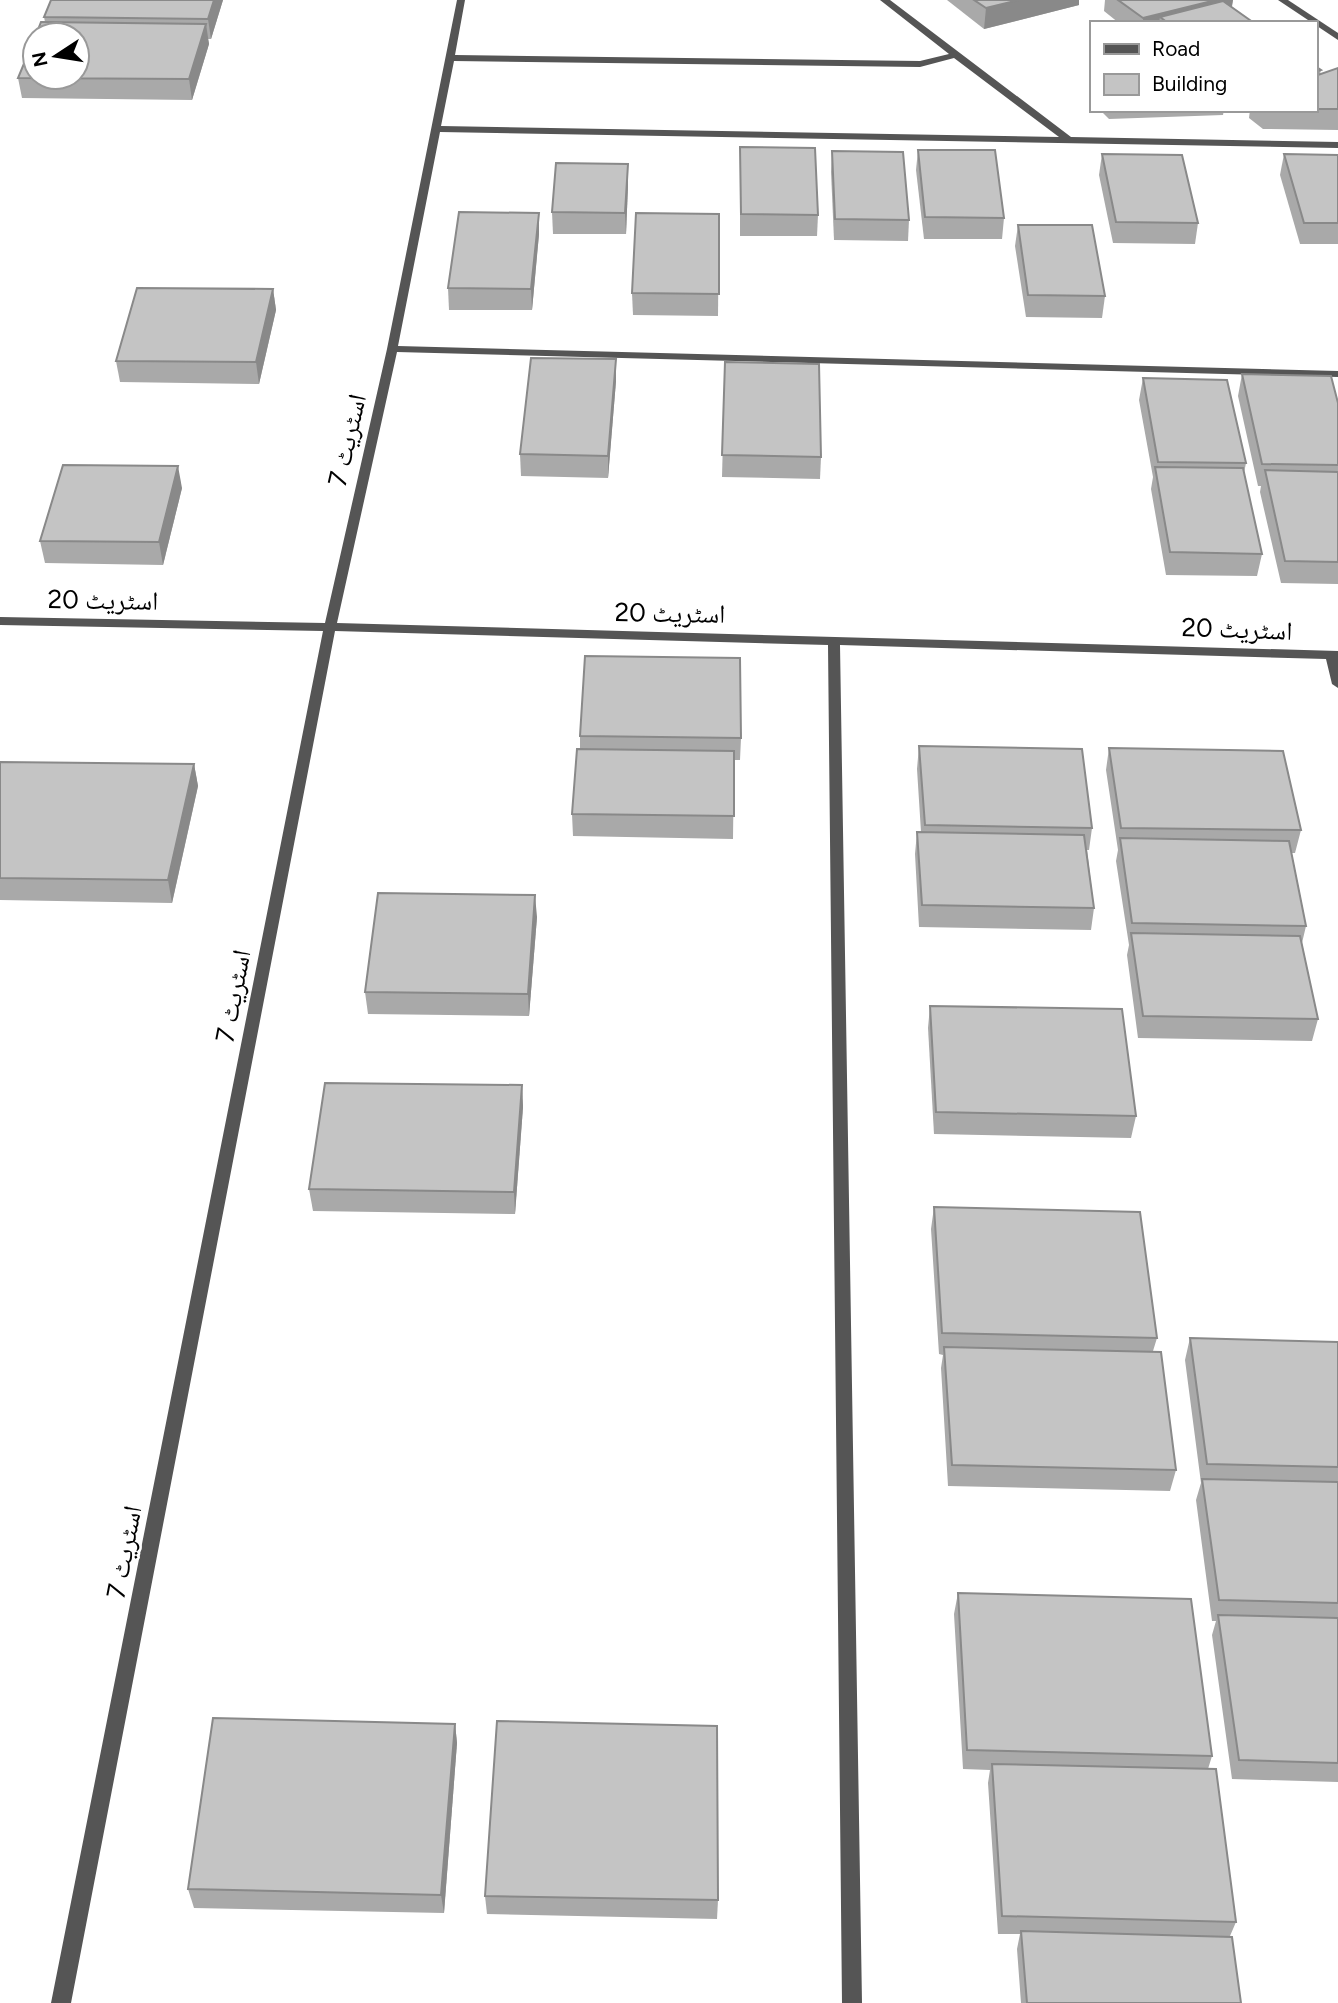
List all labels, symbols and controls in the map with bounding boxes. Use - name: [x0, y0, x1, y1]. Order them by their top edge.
- north arrow: [21, 21, 91, 91]
- legend: [1090, 21, 1317, 112]
- text: Road: [1152, 36, 1200, 61]
- text: N: [27, 50, 53, 69]
- text: Building: [1152, 71, 1227, 96]
- street label: اسٹریٹ 7: [321, 391, 373, 489]
- street label: اسٹریٹ 20: [47, 583, 159, 617]
- street label: اسٹریٹ 20: [614, 596, 726, 630]
- street label: اسٹریٹ 20: [1181, 611, 1293, 647]
- street label: اسٹریٹ 7: [208, 947, 258, 1045]
- street label: اسٹریٹ 7: [99, 1503, 149, 1601]

